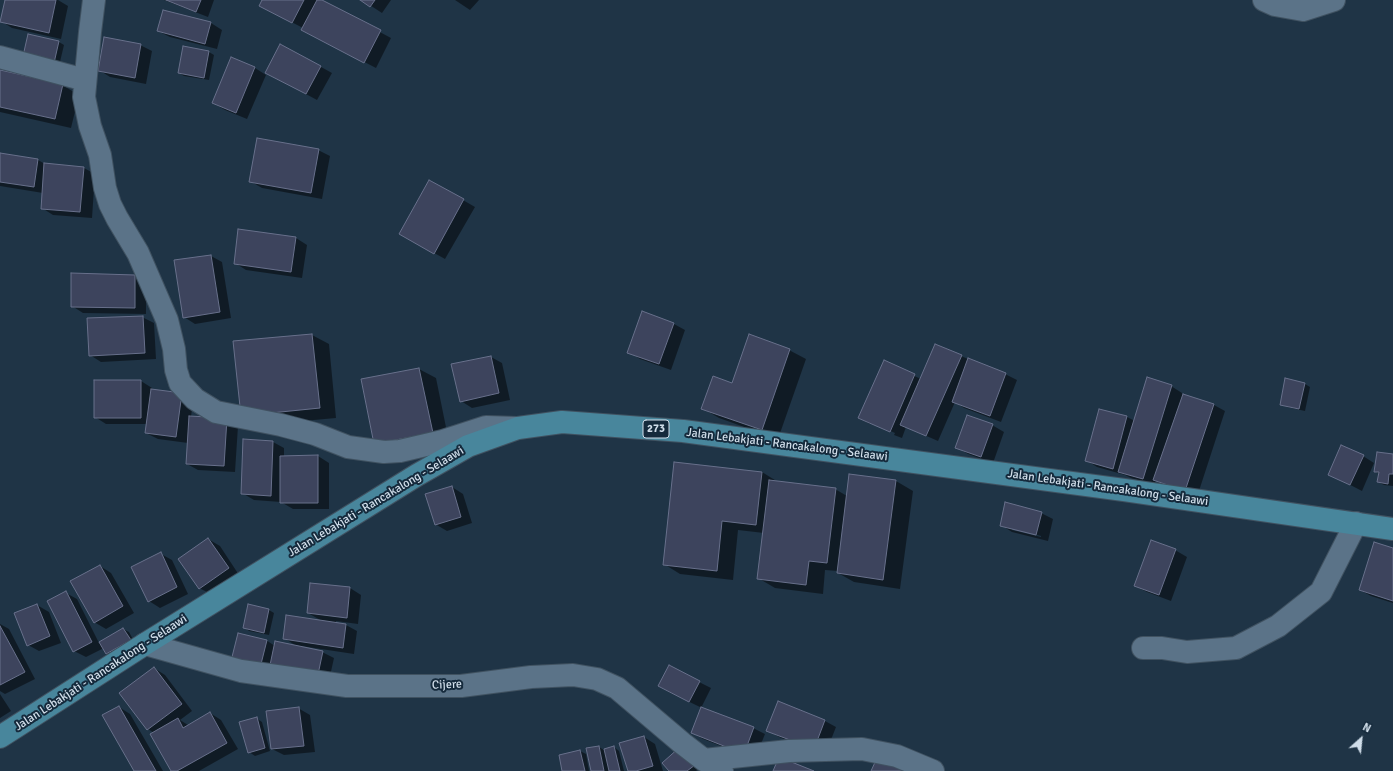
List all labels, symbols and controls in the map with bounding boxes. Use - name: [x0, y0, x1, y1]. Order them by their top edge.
- road number: 273: [643, 420, 669, 438]
- street label: Jalan Lebakjati - Rancakalong - Selaawi: [686, 426, 888, 464]
- street label: Jalan Lebakjati - Rancakalong - Selaawi: [285, 444, 467, 560]
- street label: Jalan Lebakjati - Rancakalong - Selaawi: [1007, 467, 1209, 509]
- street label: Jalan Lebakjati - Rancakalong - Selaawi: [12, 612, 190, 734]
- street label: Cijere: [432, 677, 462, 693]
- north arrow: [1341, 719, 1381, 759]
- text: N: [1360, 720, 1373, 735]

